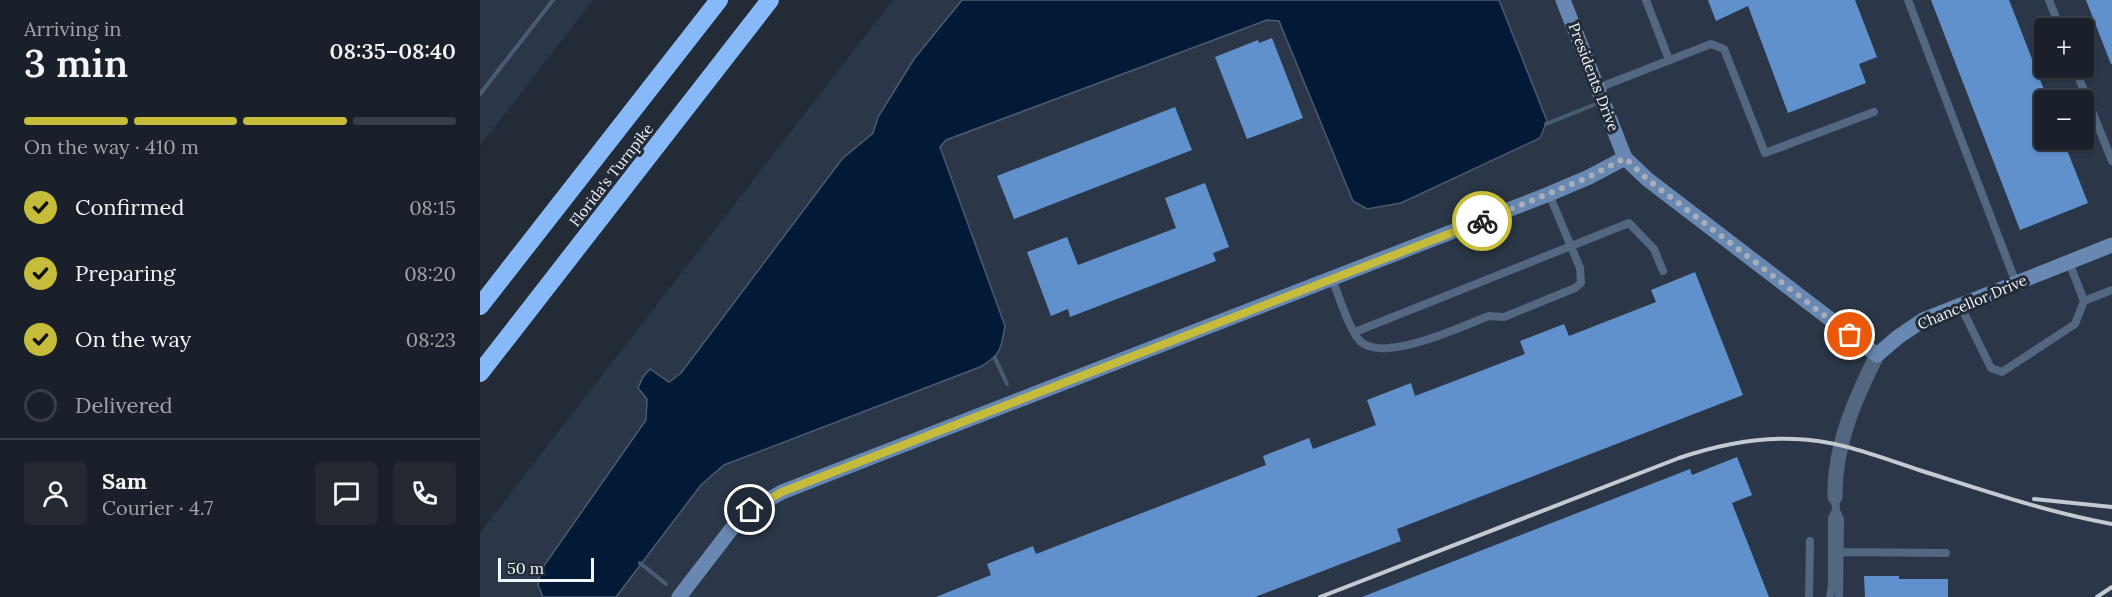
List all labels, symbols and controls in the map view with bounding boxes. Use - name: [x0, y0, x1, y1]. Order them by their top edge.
- text: Arriving in: [24, 16, 121, 41]
- map controls: [2034, 18, 2094, 150]
- button: +: [2034, 18, 2094, 78]
- street label: Presidents Drive: [1565, 20, 1623, 134]
- text: 08:35–08:40: [330, 37, 456, 65]
- text: 3 min: [24, 38, 128, 88]
- button: −: [2034, 90, 2094, 150]
- street label: Florida's Turnpike: [565, 120, 657, 230]
- text: On the way · 410 m: [24, 134, 199, 159]
- icon: check: [24, 191, 57, 224]
- courier: [1452, 191, 1512, 251]
- text: Confirmed: [75, 193, 184, 221]
- text: 08:15: [409, 195, 456, 220]
- icon: bike: [1466, 205, 1499, 238]
- icon: check: [24, 257, 57, 290]
- text: Preparing: [75, 259, 175, 287]
- text: 08:20: [404, 261, 456, 286]
- street label: Chancellor Drive: [1914, 270, 2030, 334]
- pin: [1824, 309, 1875, 360]
- icon: bag: [1833, 318, 1866, 351]
- icon: check: [24, 323, 57, 356]
- text: On the way: [75, 325, 191, 353]
- text: 08:23: [406, 327, 456, 352]
- text: Delivered: [75, 391, 173, 419]
- button: person: [24, 462, 87, 525]
- button: chat: [315, 462, 378, 525]
- button: phone: [393, 462, 456, 525]
- text: Sam: [102, 467, 147, 495]
- pin: [724, 484, 775, 535]
- icon: home: [733, 493, 766, 526]
- text: Courier · 4.7: [102, 495, 213, 520]
- scale bar: [498, 555, 594, 582]
- text: 50 m: [507, 558, 544, 578]

